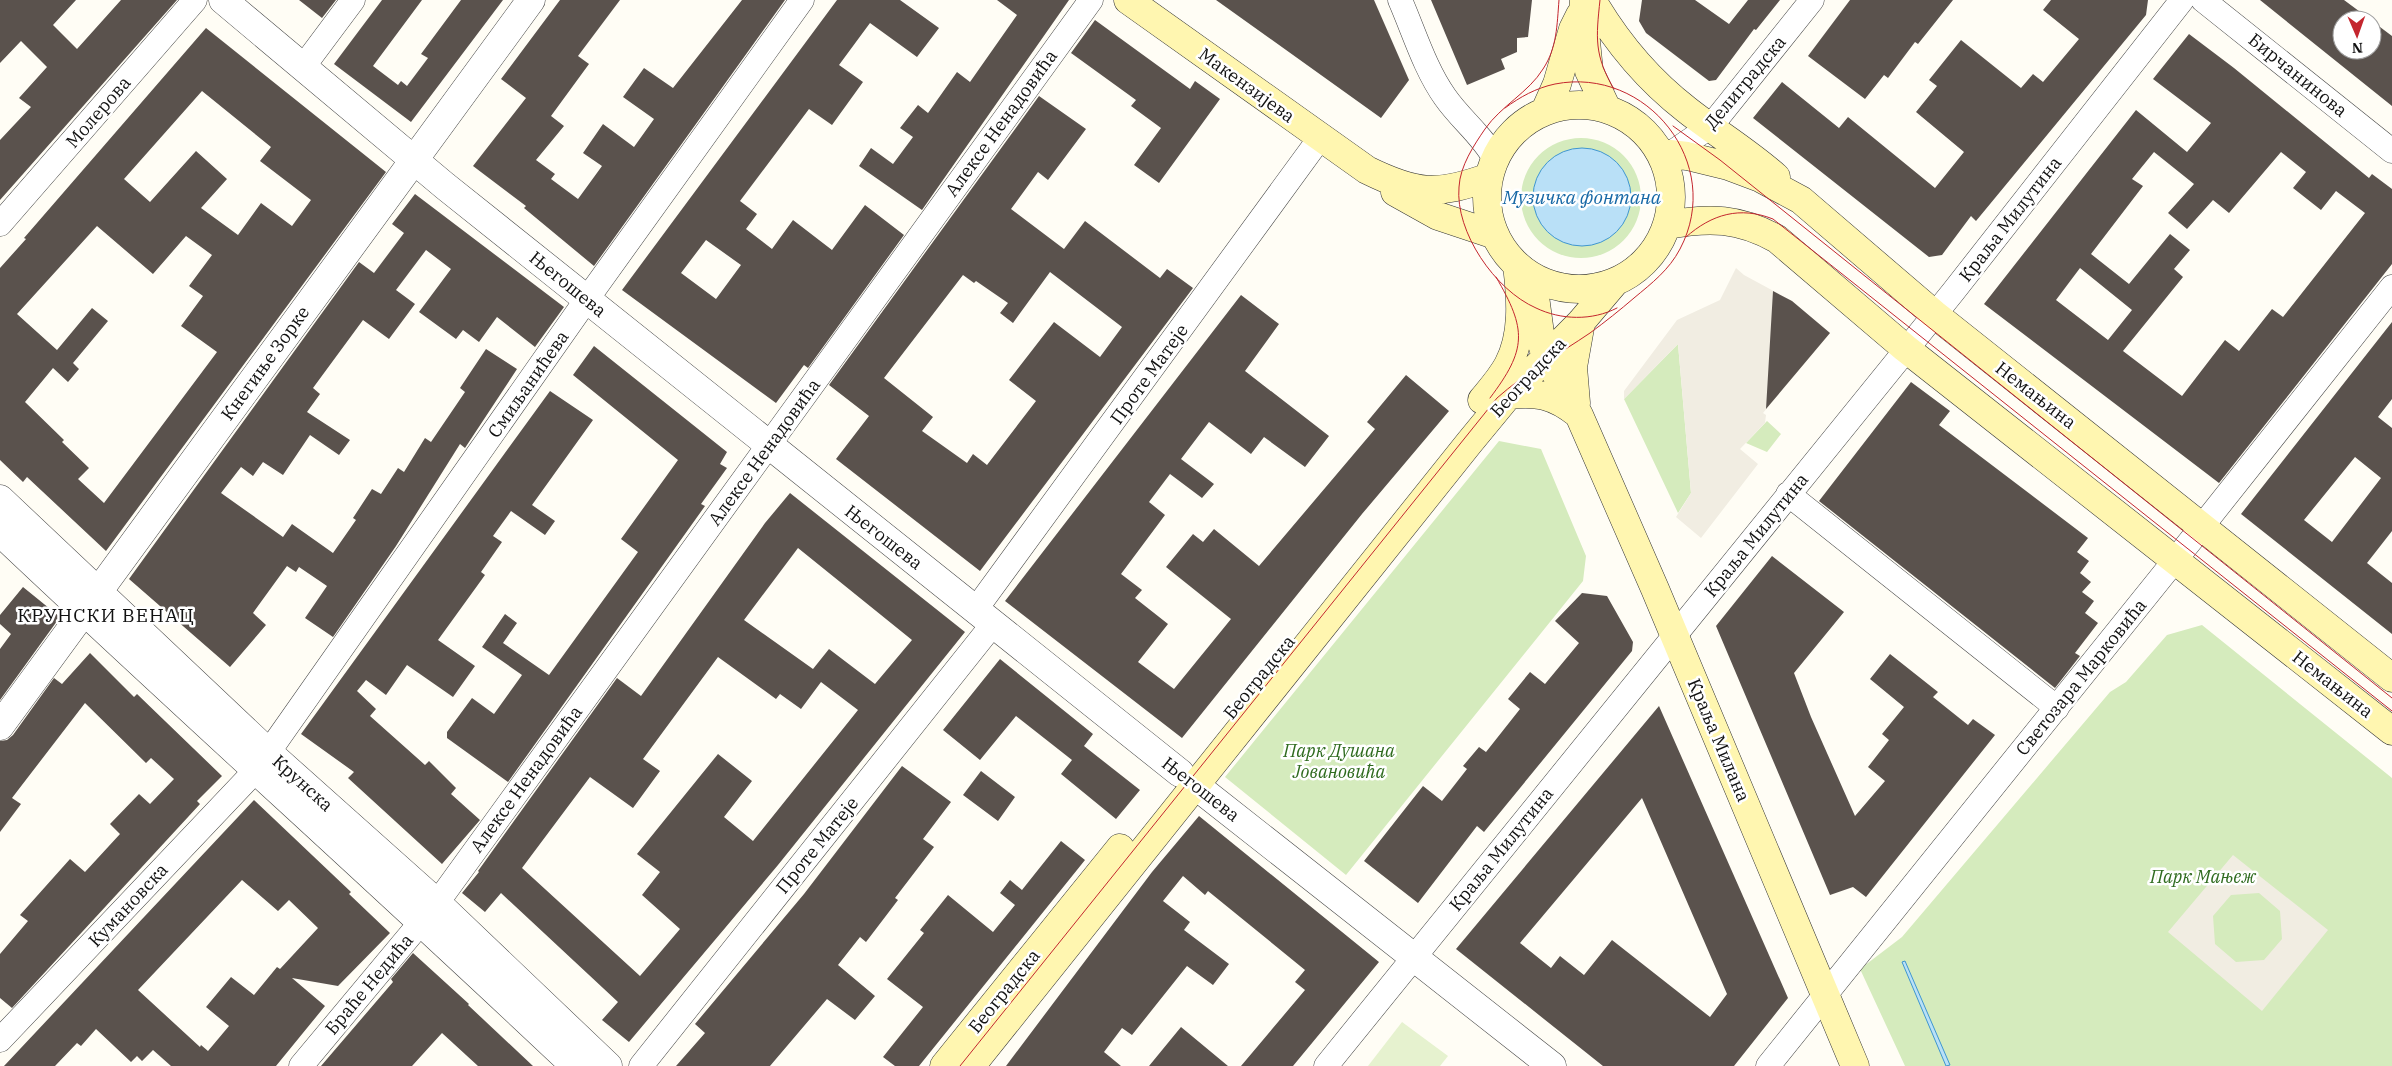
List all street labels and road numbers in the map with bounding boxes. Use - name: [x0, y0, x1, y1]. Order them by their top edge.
- street label: Бирчанинова: [2244, 28, 2352, 122]
- street label: Делиградска: [1699, 30, 1791, 133]
- street label: Макензијева: [1194, 42, 1300, 128]
- street label: Алексе Ненадовића: [940, 45, 1062, 201]
- street label: Молерова: [61, 71, 136, 153]
- street label: Краља Милутина: [1954, 152, 2066, 286]
- street label: Његошева: [525, 246, 611, 322]
- street label: Кнегиње Зорке: [216, 301, 314, 425]
- street label: Проте Матеје: [1105, 319, 1193, 429]
- street label: Смиљанићева: [482, 326, 574, 442]
- street label: Београдска: [1485, 332, 1571, 422]
- street label: Немањина: [1991, 356, 2081, 434]
- street label: Алексе Ненадовића: [703, 374, 825, 530]
- street label: Краља Милутина: [1699, 468, 1813, 602]
- street label: Његошева: [841, 499, 928, 575]
- street label: Светозара Марковића: [2011, 594, 2151, 760]
- street label: Београдска: [1218, 630, 1300, 724]
- street label: Немањина: [2288, 645, 2378, 723]
- street label: Краља Милана: [1683, 675, 1755, 805]
- street label: Алексе Ненадовића: [465, 701, 587, 857]
- street label: Крунска: [268, 750, 338, 816]
- street label: Његошева: [1158, 751, 1245, 827]
- street label: Краља Милутина: [1444, 782, 1558, 916]
- street label: Проте Матеје: [771, 792, 863, 898]
- street label: Кумановска: [83, 858, 173, 952]
- street label: Браће Недића: [320, 929, 418, 1039]
- street label: Београдска: [963, 944, 1045, 1038]

